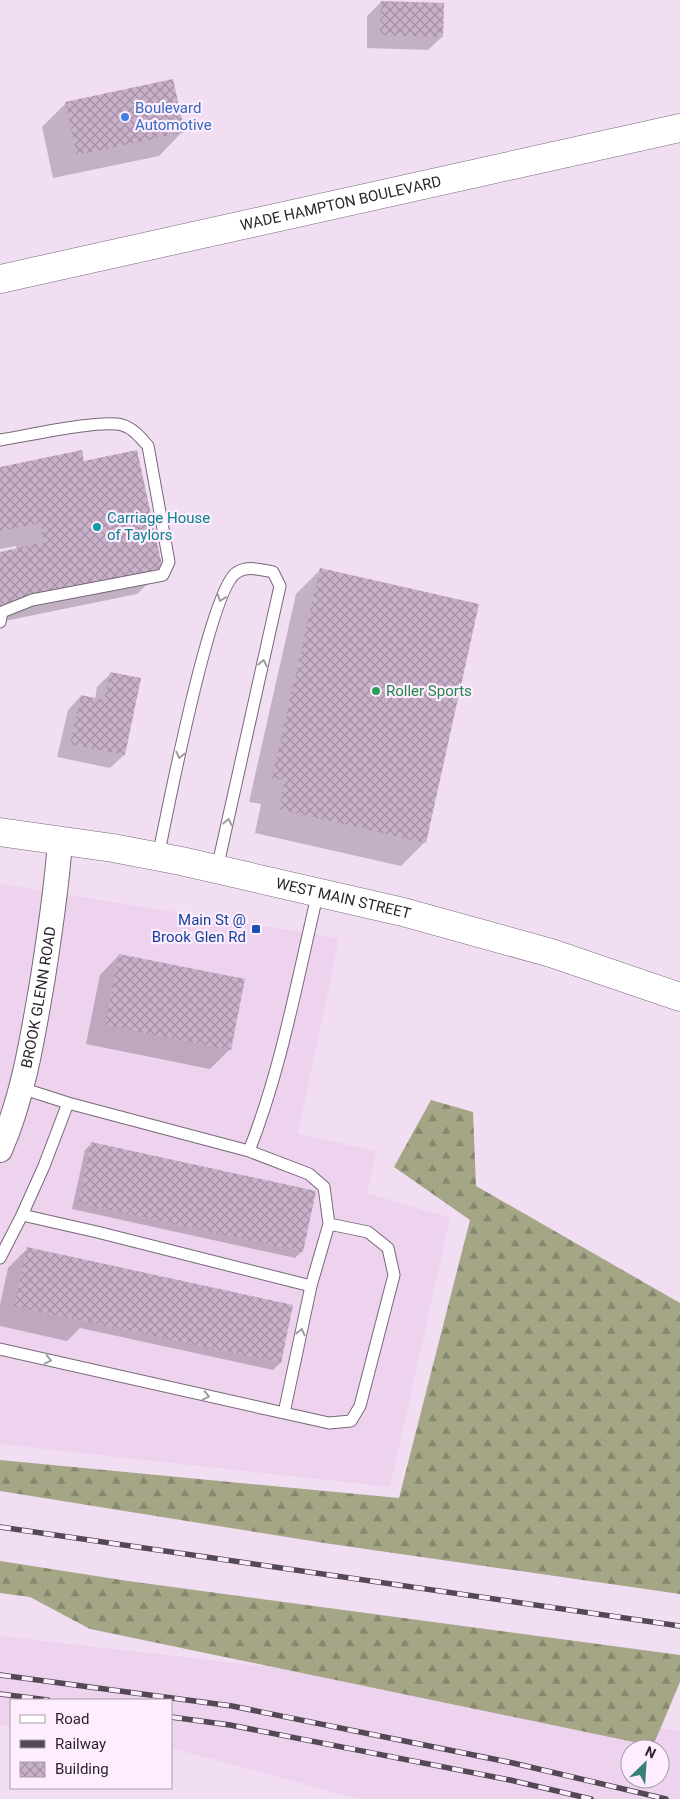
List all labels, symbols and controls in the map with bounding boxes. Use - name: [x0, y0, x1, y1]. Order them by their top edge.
- place label: Boulevard Automotive: [135, 99, 212, 134]
- marker: Boulevard Automotive: [119, 111, 131, 123]
- street label: WADE HAMPTON BOULEVARD: [238, 172, 443, 234]
- place label: Carriage House of Taylors: [107, 509, 210, 544]
- marker: Carriage House of Taylors: [91, 521, 103, 533]
- one-way arrow: [217, 593, 227, 602]
- one-way arrow: [257, 659, 268, 668]
- place label: Roller Sports: [386, 682, 472, 700]
- marker: Roller Sports: [370, 685, 382, 697]
- one-way arrow: [175, 751, 186, 760]
- one-way arrow: [222, 817, 233, 826]
- street label: WEST MAIN STREET: [274, 874, 413, 923]
- place label: Main St @ Brook Glen Rd: [152, 911, 246, 946]
- marker: Main St @ Brook Glen Rd: [250, 923, 262, 935]
- street label: BROOK GLENN ROAD: [17, 925, 60, 1070]
- one-way arrow: [295, 1328, 306, 1337]
- one-way arrow: [43, 1354, 52, 1365]
- one-way arrow: [201, 1390, 210, 1401]
- legend: [10, 1699, 172, 1789]
- text: Road: [55, 1710, 89, 1728]
- text: Railway: [55, 1735, 106, 1753]
- north arrow: [620, 1739, 670, 1789]
- text: N: [643, 1743, 658, 1762]
- text: Building: [55, 1760, 109, 1778]

